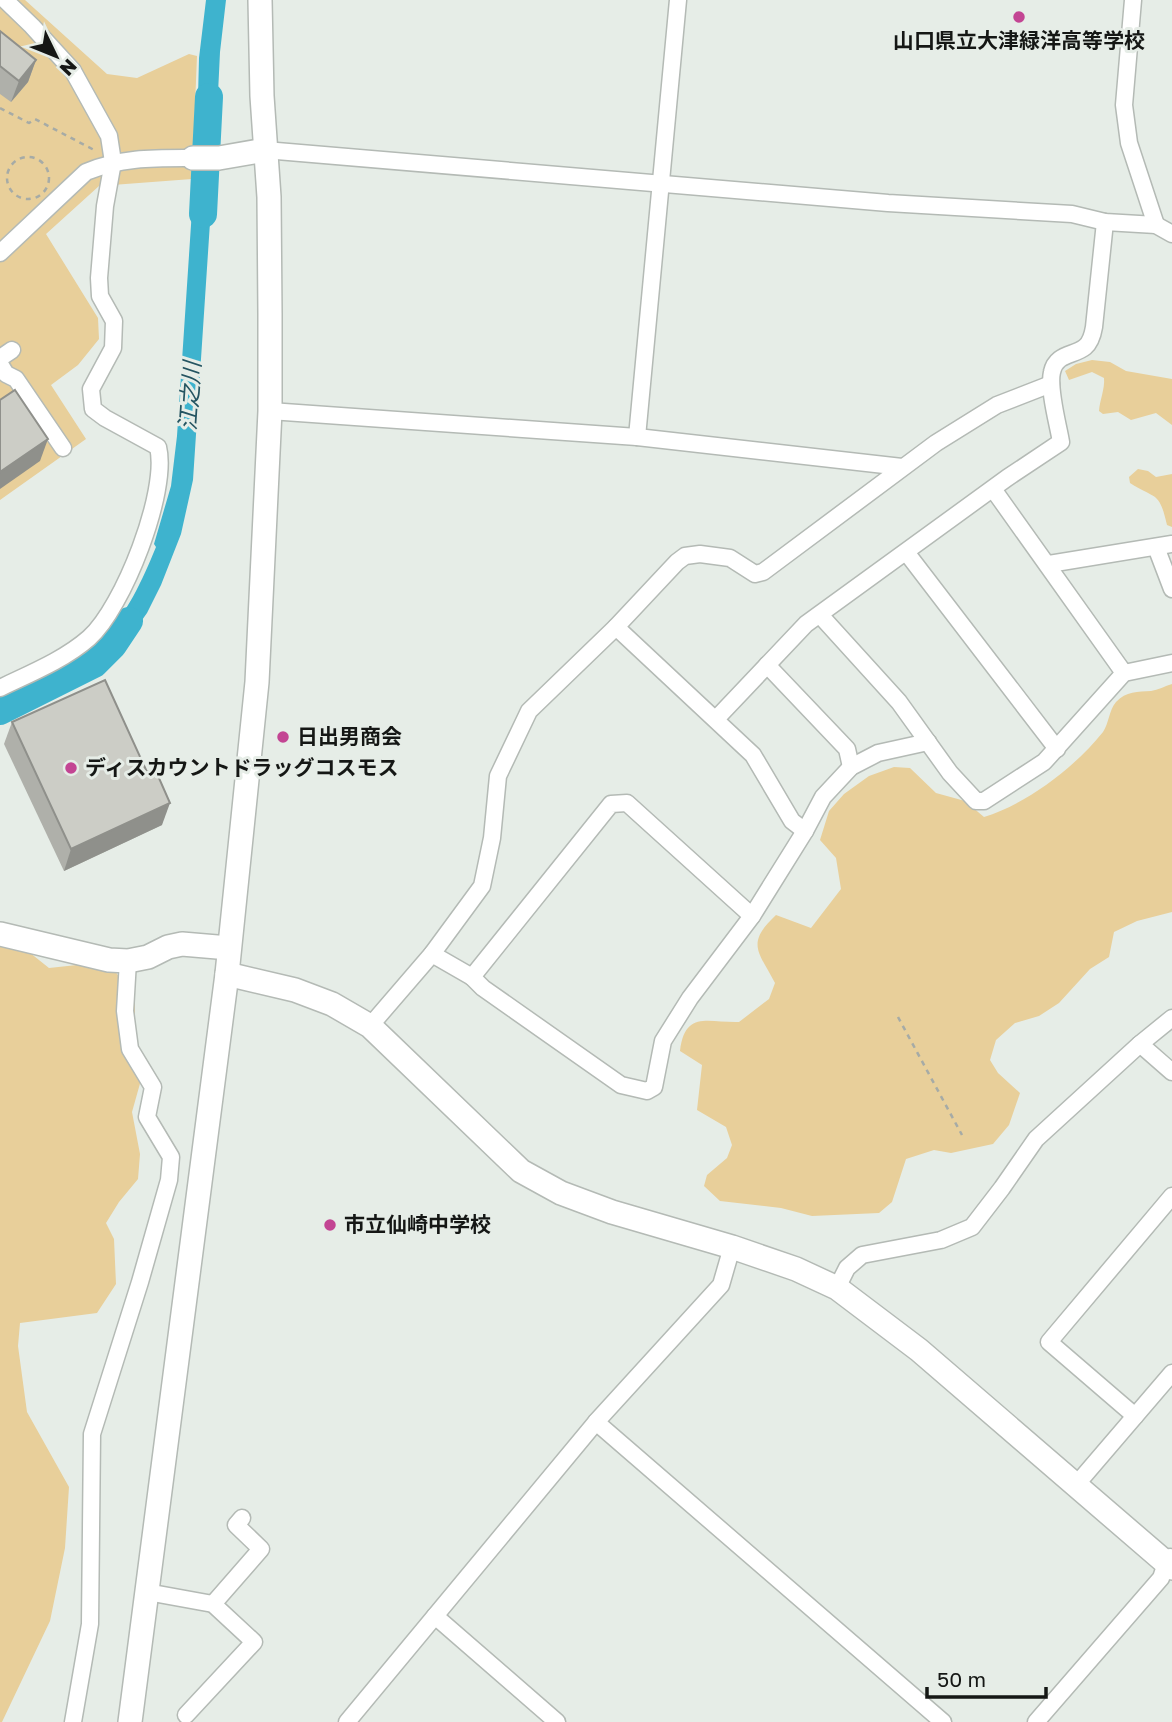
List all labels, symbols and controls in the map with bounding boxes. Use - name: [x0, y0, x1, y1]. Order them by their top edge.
- marker: 山口県立大津緑洋高等学校: [1011, 9, 1027, 25]
- north arrow: [21, 21, 91, 91]
- place label: 山口県立大津緑洋高等学校: [893, 27, 1145, 53]
- text: N: [55, 55, 82, 81]
- water label: 江之川: [173, 358, 206, 431]
- place label: 日出男商会: [297, 723, 402, 749]
- marker: 日出男商会: [275, 729, 291, 745]
- place label: ディスカウントドラッグコスモス: [85, 754, 399, 780]
- marker: ディスカウントドラッグコスモス: [63, 760, 79, 776]
- place label: 市立仙崎中学校: [344, 1211, 491, 1237]
- marker: 市立仙崎中学校: [322, 1217, 338, 1233]
- scale bar: [927, 1656, 1046, 1700]
- text: 50 m: [937, 1666, 986, 1692]

